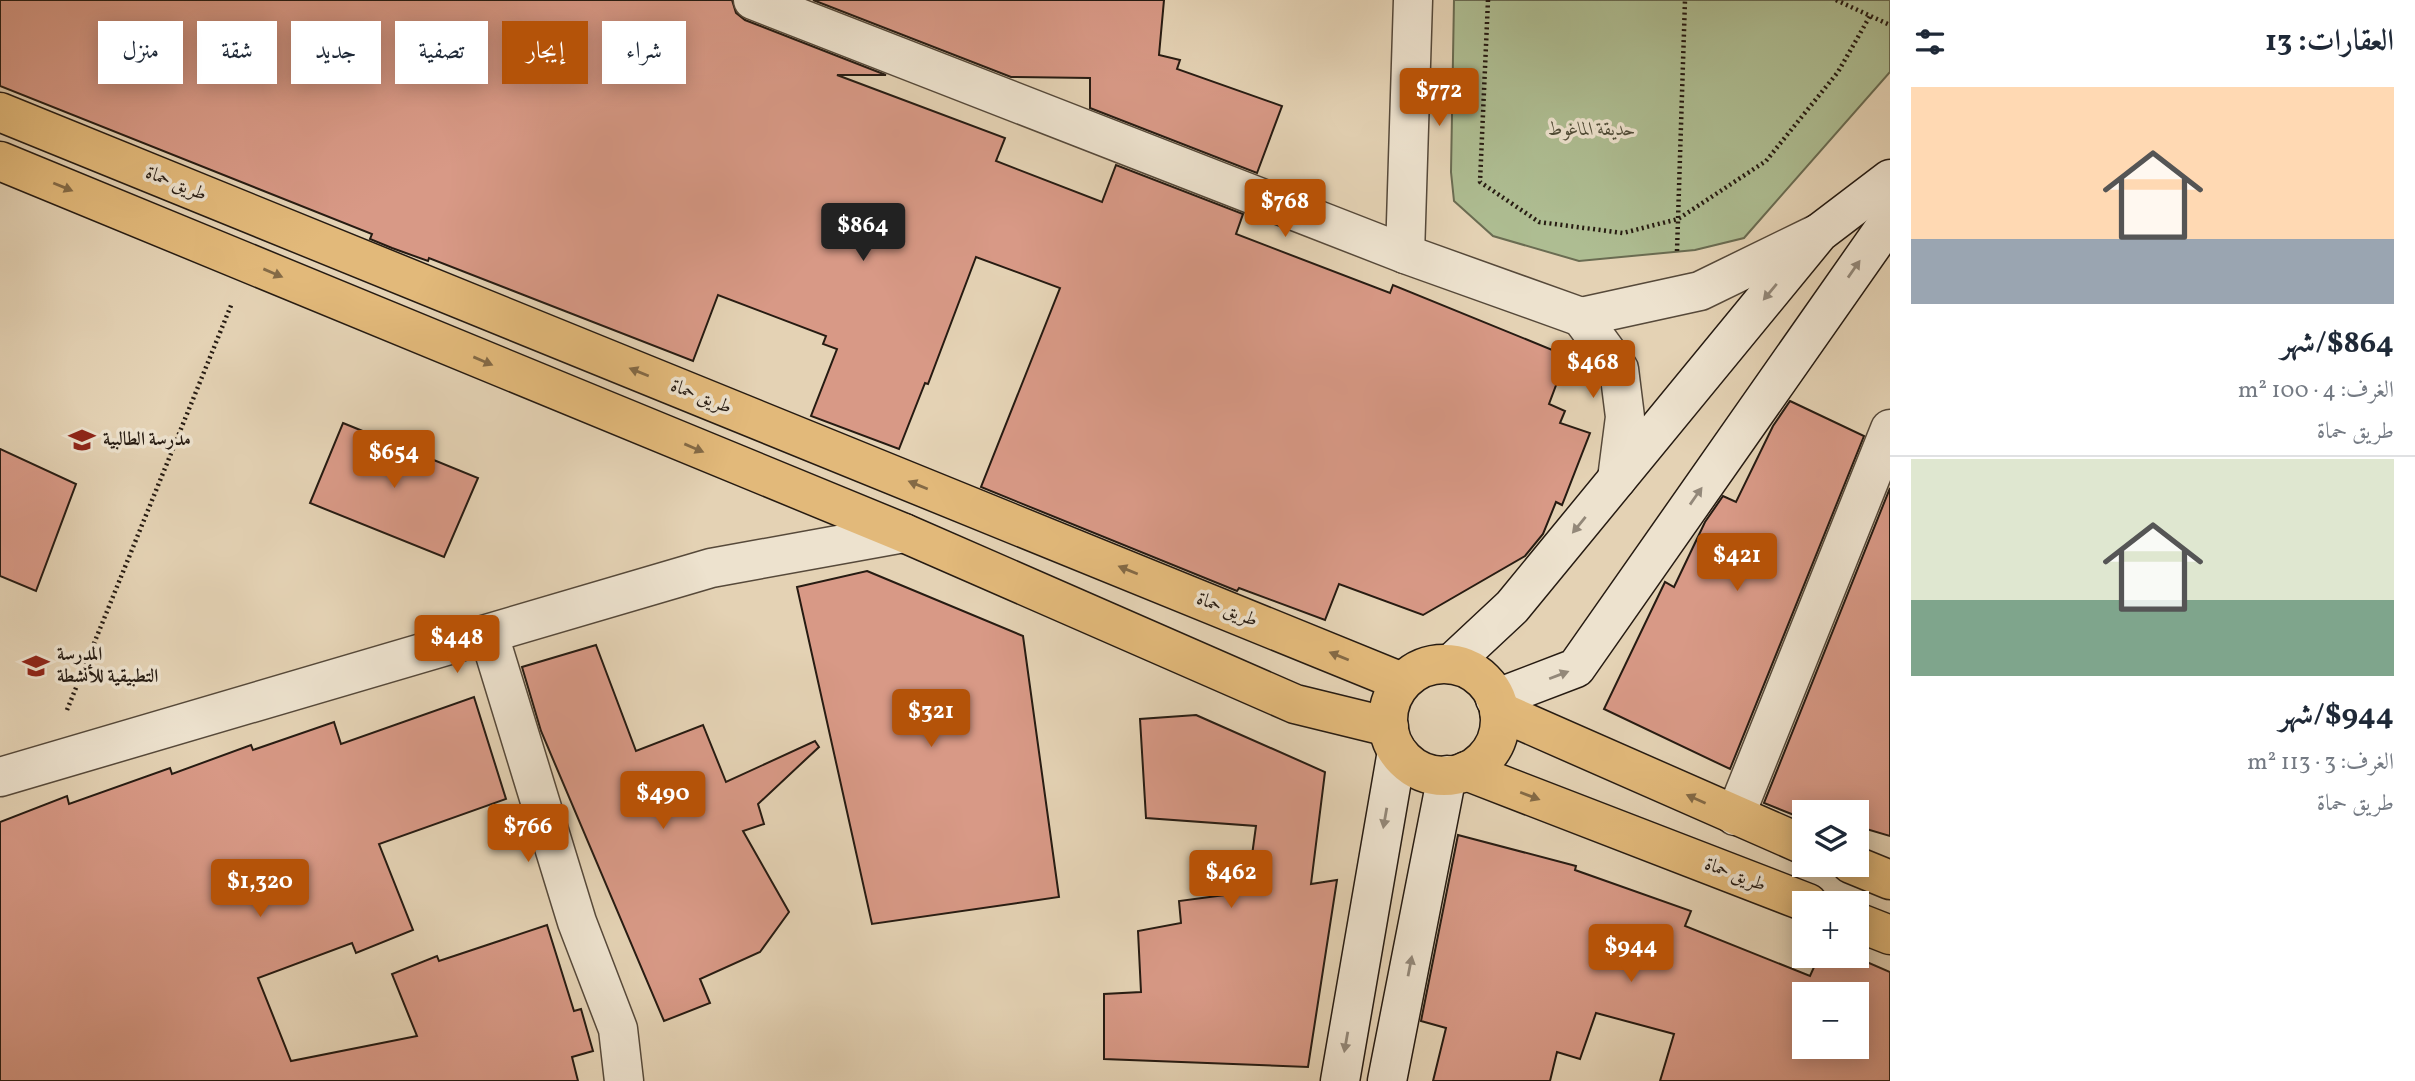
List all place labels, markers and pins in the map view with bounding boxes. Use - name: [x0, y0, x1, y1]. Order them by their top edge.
- pin: $772: [1398, 68, 1480, 128]
- pin: $768: [1244, 180, 1326, 239]
- pin: $864: [822, 204, 904, 263]
- pin: $468: [1552, 340, 1634, 400]
- school or university icon: مدرسة الطالبية: [67, 425, 97, 455]
- place label: مدرسة الطالبية: [103, 427, 191, 453]
- pin: $654: [353, 430, 435, 490]
- pin: $421: [1696, 534, 1778, 593]
- pin: $448: [416, 616, 498, 675]
- place label: المدرسة التطبيقية للأنشطة: [57, 642, 158, 690]
- school or university icon: المدرسة التطبيقية للأنشطة: [21, 651, 51, 681]
- pin: $321: [890, 690, 972, 749]
- pin: $490: [622, 772, 704, 831]
- pin: $766: [487, 804, 569, 864]
- pin: $462: [1190, 850, 1272, 910]
- pin: $1,320: [203, 860, 317, 919]
- pin: $944: [1590, 925, 1672, 984]

